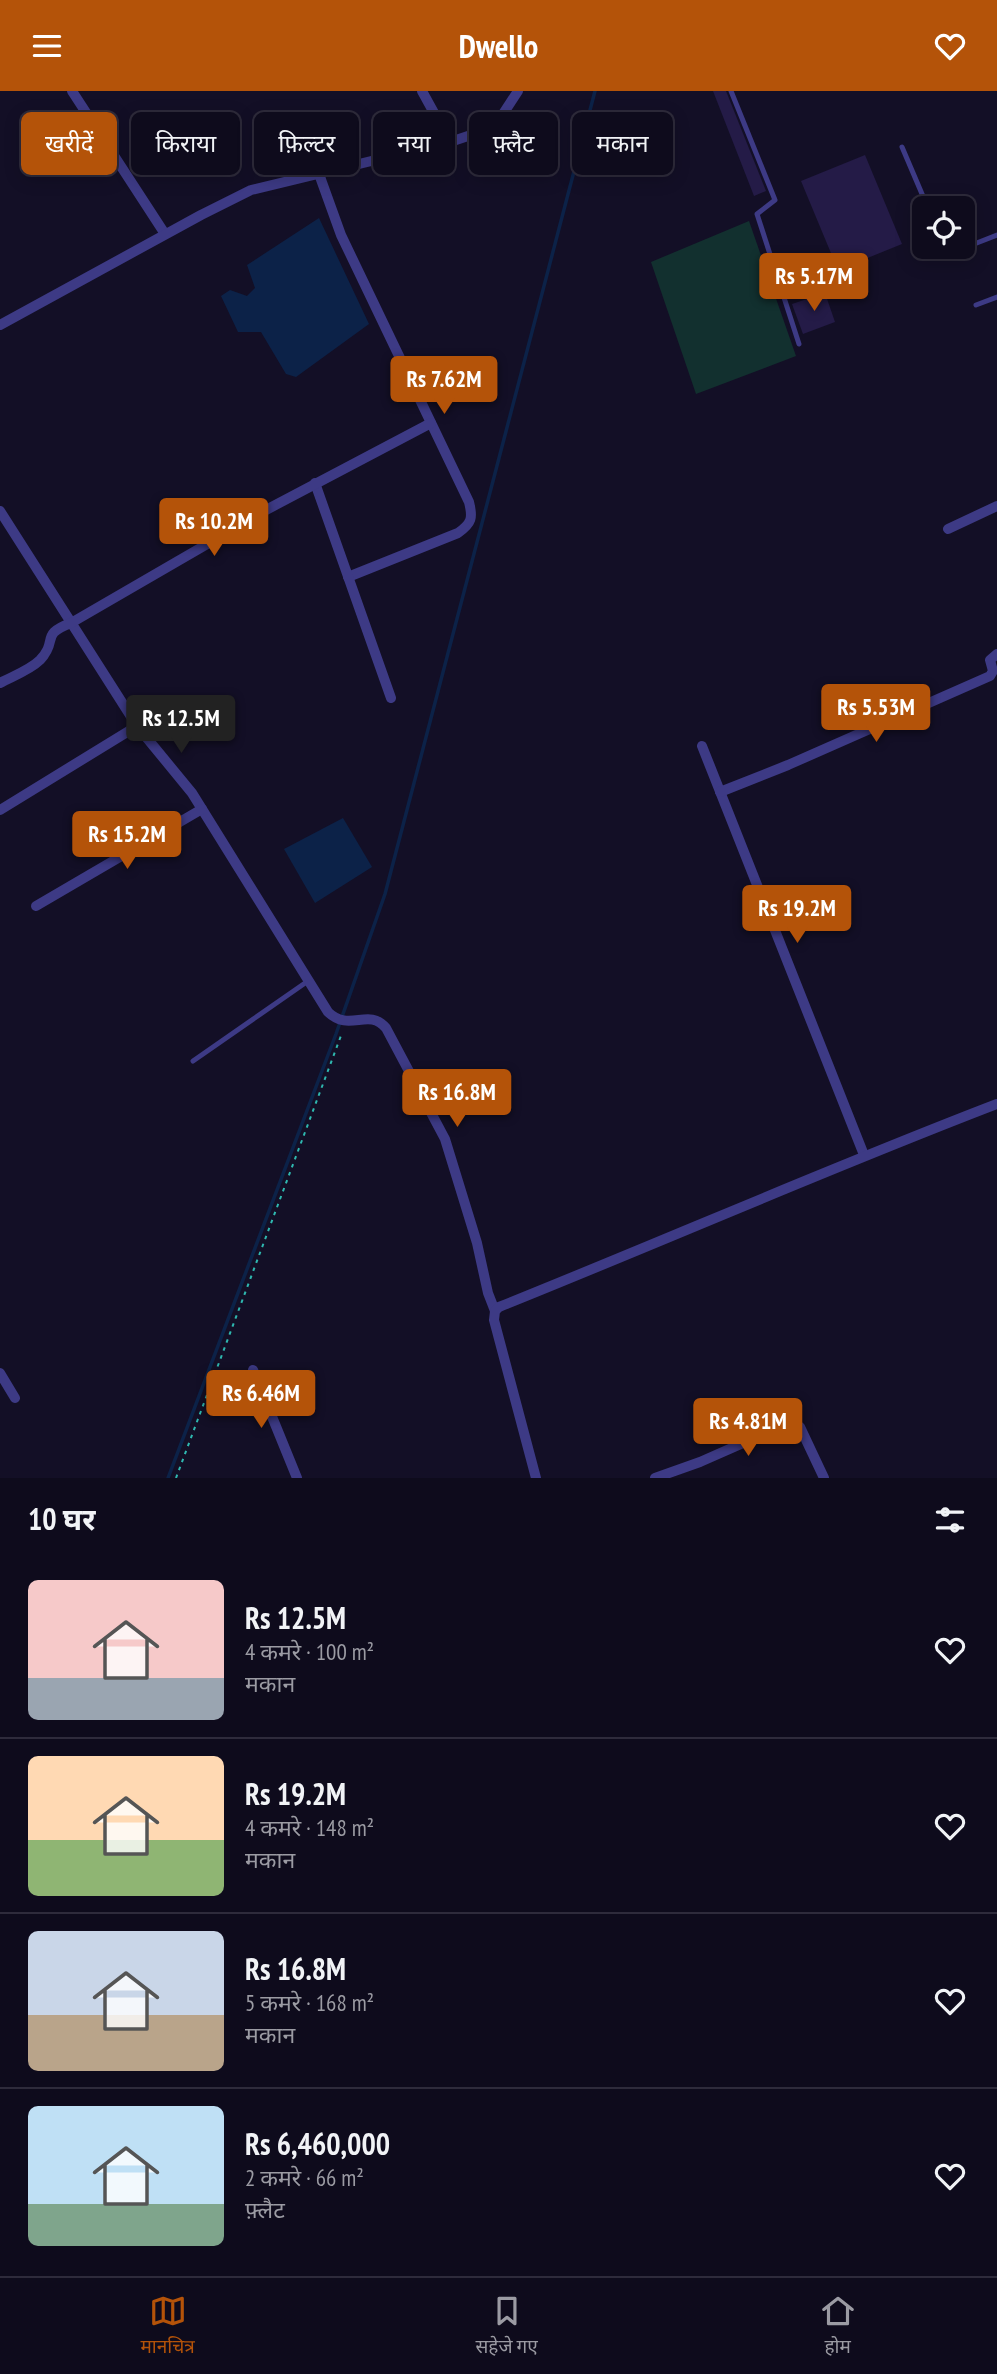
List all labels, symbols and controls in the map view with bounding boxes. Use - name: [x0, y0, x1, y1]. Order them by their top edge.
- text: Dwello: [459, 25, 538, 67]
- icon: menu: [28, 27, 66, 65]
- icon: heart: [931, 27, 969, 65]
- chip: खरीदें: [21, 112, 117, 175]
- chip: किराया: [131, 112, 240, 175]
- chip: फ़िल्टर: [254, 112, 359, 175]
- chip: नया: [373, 112, 455, 175]
- chip: फ़्लैट: [469, 112, 558, 175]
- chip: मकान: [572, 112, 673, 175]
- map controls: [912, 196, 975, 259]
- button: locate: [912, 196, 975, 259]
- pin: Rs 5.17M: [742, 253, 886, 313]
- text: Rs 5.17M: [775, 261, 853, 290]
- pin: Rs 7.62M: [372, 357, 516, 416]
- text: Rs 7.62M: [406, 364, 482, 393]
- pin: Rs 10.2M: [142, 498, 286, 558]
- text: Rs 10.2M: [175, 506, 253, 535]
- pin: Rs 5.53M: [804, 685, 948, 744]
- text: Rs 5.53M: [837, 692, 915, 721]
- pin: Rs 12.5M: [109, 695, 253, 755]
- text: Rs 12.5M: [142, 703, 220, 732]
- pin: Rs 15.2M: [55, 811, 199, 871]
- text: Rs 15.2M: [88, 819, 166, 848]
- pin: Rs 19.2M: [725, 885, 869, 945]
- text: Rs 19.2M: [758, 893, 836, 922]
- pin: Rs 16.8M: [385, 1069, 529, 1129]
- text: Rs 16.8M: [418, 1077, 496, 1106]
- pin: Rs 6.46M: [189, 1371, 333, 1430]
- text: Rs 6.46M: [222, 1378, 300, 1407]
- pin: Rs 4.81M: [676, 1399, 820, 1458]
- text: Rs 4.81M: [709, 1406, 787, 1435]
- text: 10 घर: [28, 1499, 96, 1538]
- icon: filters: [931, 1501, 969, 1539]
- text: Rs 12.5M: [245, 1598, 346, 1637]
- icon: home: [84, 1608, 168, 1692]
- icon: heart: [931, 1631, 969, 1669]
- text: 4 कमरे · 100 m²: [245, 1637, 374, 1666]
- text: मकान: [245, 1669, 295, 1698]
- text: Rs 19.2M: [245, 1774, 346, 1813]
- icon: home: [84, 1784, 168, 1868]
- icon: heart: [931, 1807, 969, 1845]
- text: 4 कमरे · 148 m²: [245, 1813, 374, 1842]
- text: मकान: [245, 1845, 295, 1874]
- text: Rs 16.8M: [245, 1949, 346, 1988]
- icon: home: [84, 1959, 168, 2043]
- icon: heart: [931, 1982, 969, 2020]
- text: 5 कमरे · 168 m²: [245, 1988, 374, 2017]
- text: मकान: [245, 2020, 295, 2049]
- text: Rs 6,460,000: [245, 2124, 390, 2163]
- icon: home: [84, 2134, 168, 2218]
- icon: heart: [931, 2157, 969, 2195]
- text: 2 कमरे · 66 m²: [245, 2163, 364, 2192]
- text: फ़्लैट: [245, 2195, 285, 2224]
- tab: मानचित्र: [140, 2292, 195, 2361]
- tab: सहेजे गए: [476, 2292, 538, 2361]
- tab: होम: [819, 2292, 857, 2361]

